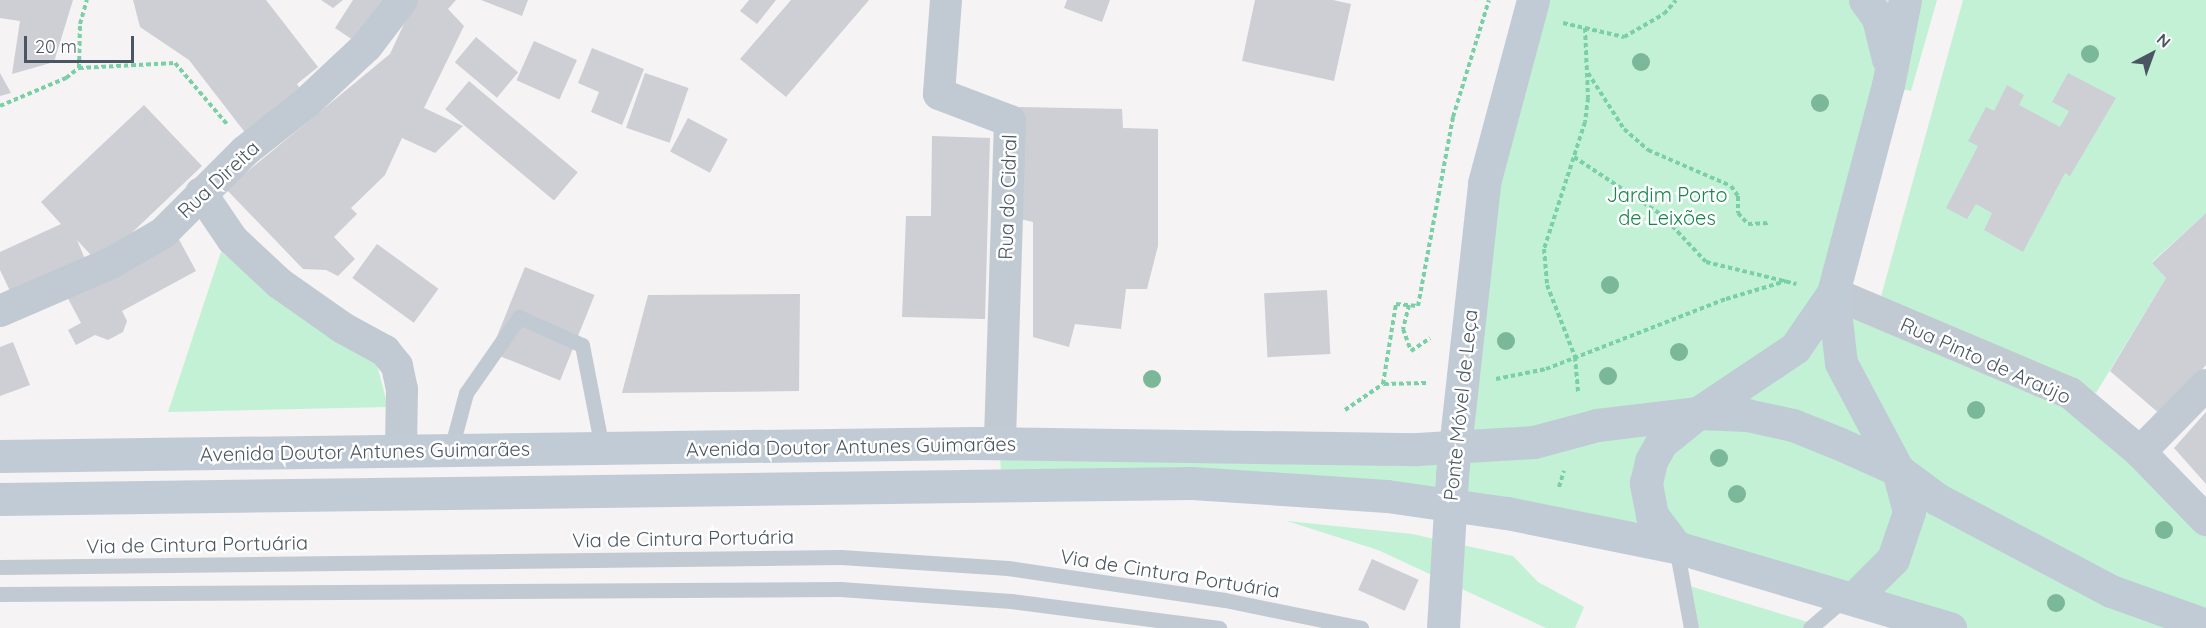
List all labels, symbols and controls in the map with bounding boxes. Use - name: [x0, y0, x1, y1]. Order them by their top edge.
- scale bar: [27, 24, 136, 62]
- north arrow: [2122, 24, 2182, 84]
- text: N: [2153, 29, 2175, 52]
- text: 20 m: [35, 35, 77, 58]
- street label: Rua do Cidral: [993, 134, 1021, 260]
- street label: Rua Direita: [172, 135, 264, 223]
- park label: Jardim Porto de Leixões: [1606, 183, 1728, 230]
- street label: Ponte Móvel de Leça: [1438, 308, 1482, 502]
- street label: Rua Pinto de Araújo: [1897, 312, 2075, 408]
- street label: Avenida Doutor Antunes Guimarães: [686, 431, 1016, 461]
- street label: Avenida Doutor Antunes Guimarães: [200, 436, 530, 466]
- street label: Via de Cintura Portuária: [572, 524, 794, 552]
- street label: Via de Cintura Portuária: [86, 530, 308, 558]
- street label: Via de Cintura Portuária: [1058, 544, 1282, 602]

